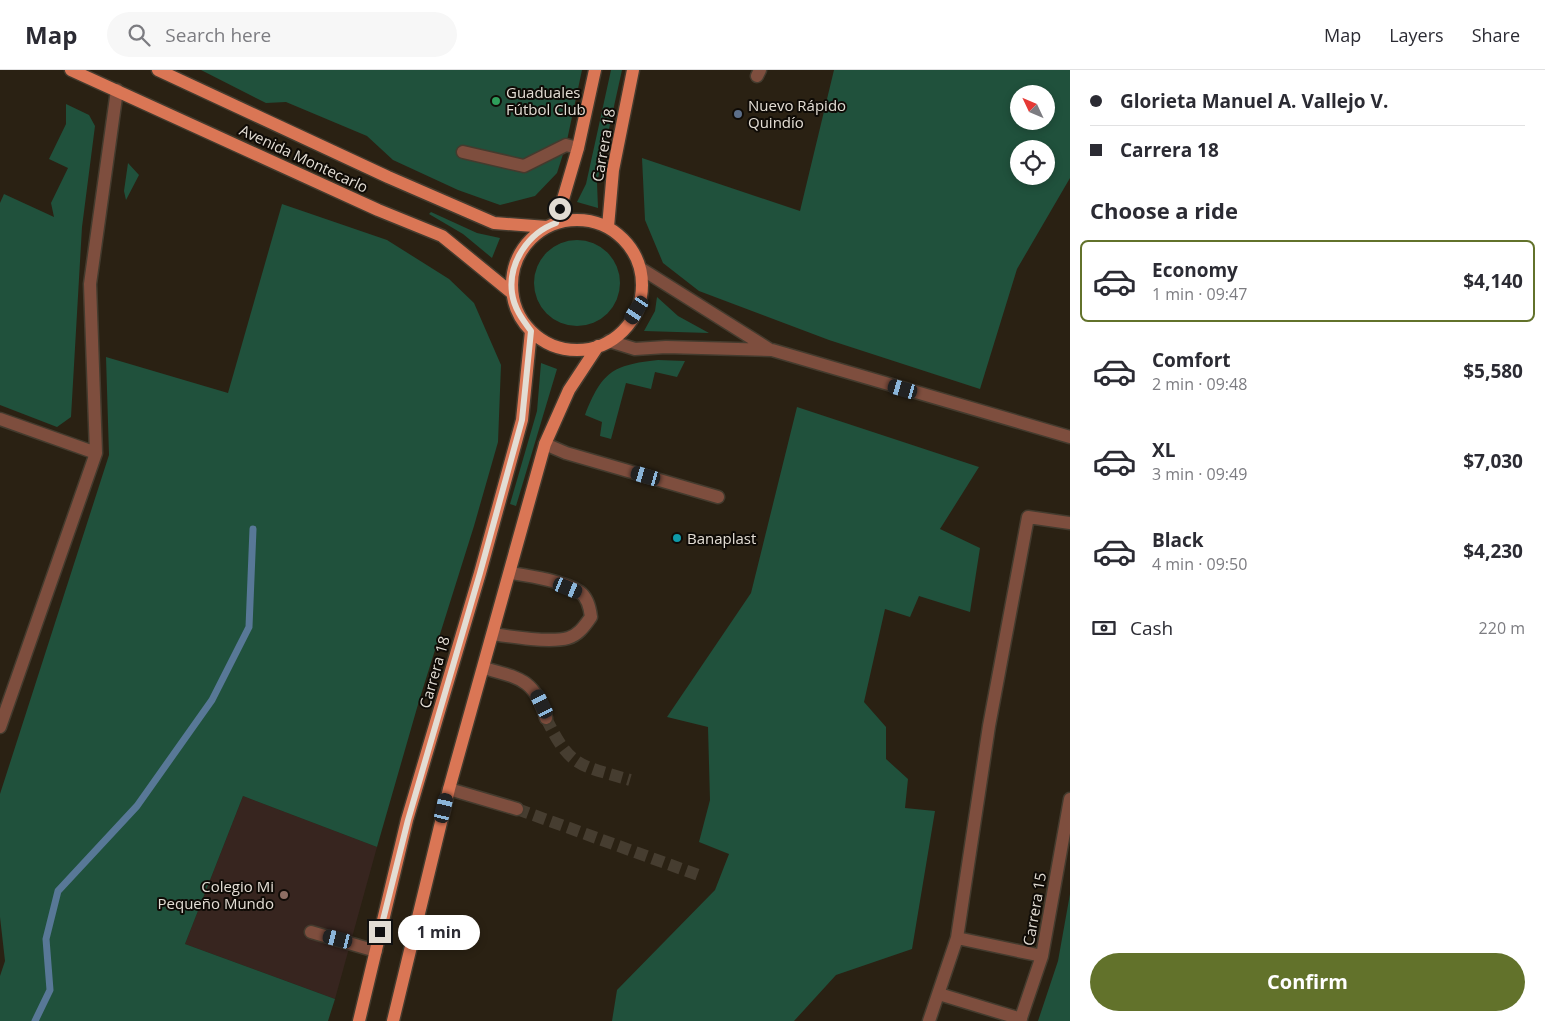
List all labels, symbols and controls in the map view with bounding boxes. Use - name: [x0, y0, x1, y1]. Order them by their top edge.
- search box: [107, 12, 457, 57]
- text: Map: [25, 18, 77, 51]
- icon: search: [125, 21, 153, 49]
- text: Search here: [165, 22, 271, 48]
- text: Map: [1324, 23, 1361, 47]
- text: Layers: [1389, 23, 1444, 47]
- text: Share: [1472, 23, 1520, 47]
- place label: Guaduales Fútbol Club: [506, 82, 586, 119]
- north arrow: [1010, 85, 1055, 130]
- map controls: [1010, 85, 1055, 185]
- text: Glorieta Manuel A. Vallejo V.: [1120, 88, 1388, 114]
- marker: Guaduales Fútbol Club: [490, 95, 502, 107]
- place label: Nuevo Rápido Quindío: [748, 95, 846, 132]
- street label: Carrera 18: [587, 107, 619, 183]
- marker: Nuevo Rápido Quindío: [732, 108, 744, 120]
- street label: Avenida Montecarlo: [236, 119, 372, 197]
- text: Carrera 18: [1120, 137, 1219, 163]
- button: locate: [1010, 140, 1055, 185]
- text: Choose a ride: [1090, 195, 1238, 225]
- route start: [549, 198, 571, 220]
- text: Economy: [1152, 257, 1238, 283]
- icon: car: [1092, 259, 1137, 304]
- text: $4,140: [1463, 268, 1523, 294]
- text: 1 min · 09:47: [1152, 283, 1247, 305]
- car: [622, 293, 651, 327]
- text: Comfort: [1152, 347, 1231, 373]
- icon: car: [1092, 349, 1137, 394]
- text: $5,580: [1463, 358, 1523, 384]
- text: 2 min · 09:48: [1152, 373, 1247, 395]
- car: [886, 378, 919, 400]
- text: XL: [1152, 437, 1175, 463]
- icon: car: [1092, 439, 1137, 484]
- text: $7,030: [1463, 448, 1523, 474]
- text: 3 min · 09:49: [1152, 463, 1247, 485]
- car: [629, 465, 662, 487]
- text: Black: [1152, 527, 1204, 553]
- place label: Banaplast: [687, 528, 756, 548]
- icon: car: [1092, 529, 1137, 574]
- marker: Banaplast: [671, 532, 683, 544]
- text: $4,230: [1463, 538, 1523, 564]
- text: 4 min · 09:50: [1152, 553, 1247, 575]
- car: [551, 575, 584, 601]
- icon: cash: [1090, 614, 1118, 642]
- text: Cash: [1130, 615, 1173, 641]
- text: 220 m: [1479, 617, 1525, 639]
- street label: Carrera 18: [414, 634, 454, 710]
- car: [528, 687, 555, 721]
- car: [433, 792, 454, 824]
- street label: Carrera 15: [1018, 871, 1050, 947]
- place label: Colegio Mi Pequeño Mundo: [158, 876, 274, 913]
- marker: Colegio Mi Pequeño Mundo: [278, 889, 290, 901]
- callout: 1 min: [398, 914, 480, 950]
- route end: [369, 921, 391, 943]
- text: 1 min: [417, 921, 461, 943]
- car: [321, 928, 354, 950]
- button: Confirm: [1090, 953, 1525, 1011]

